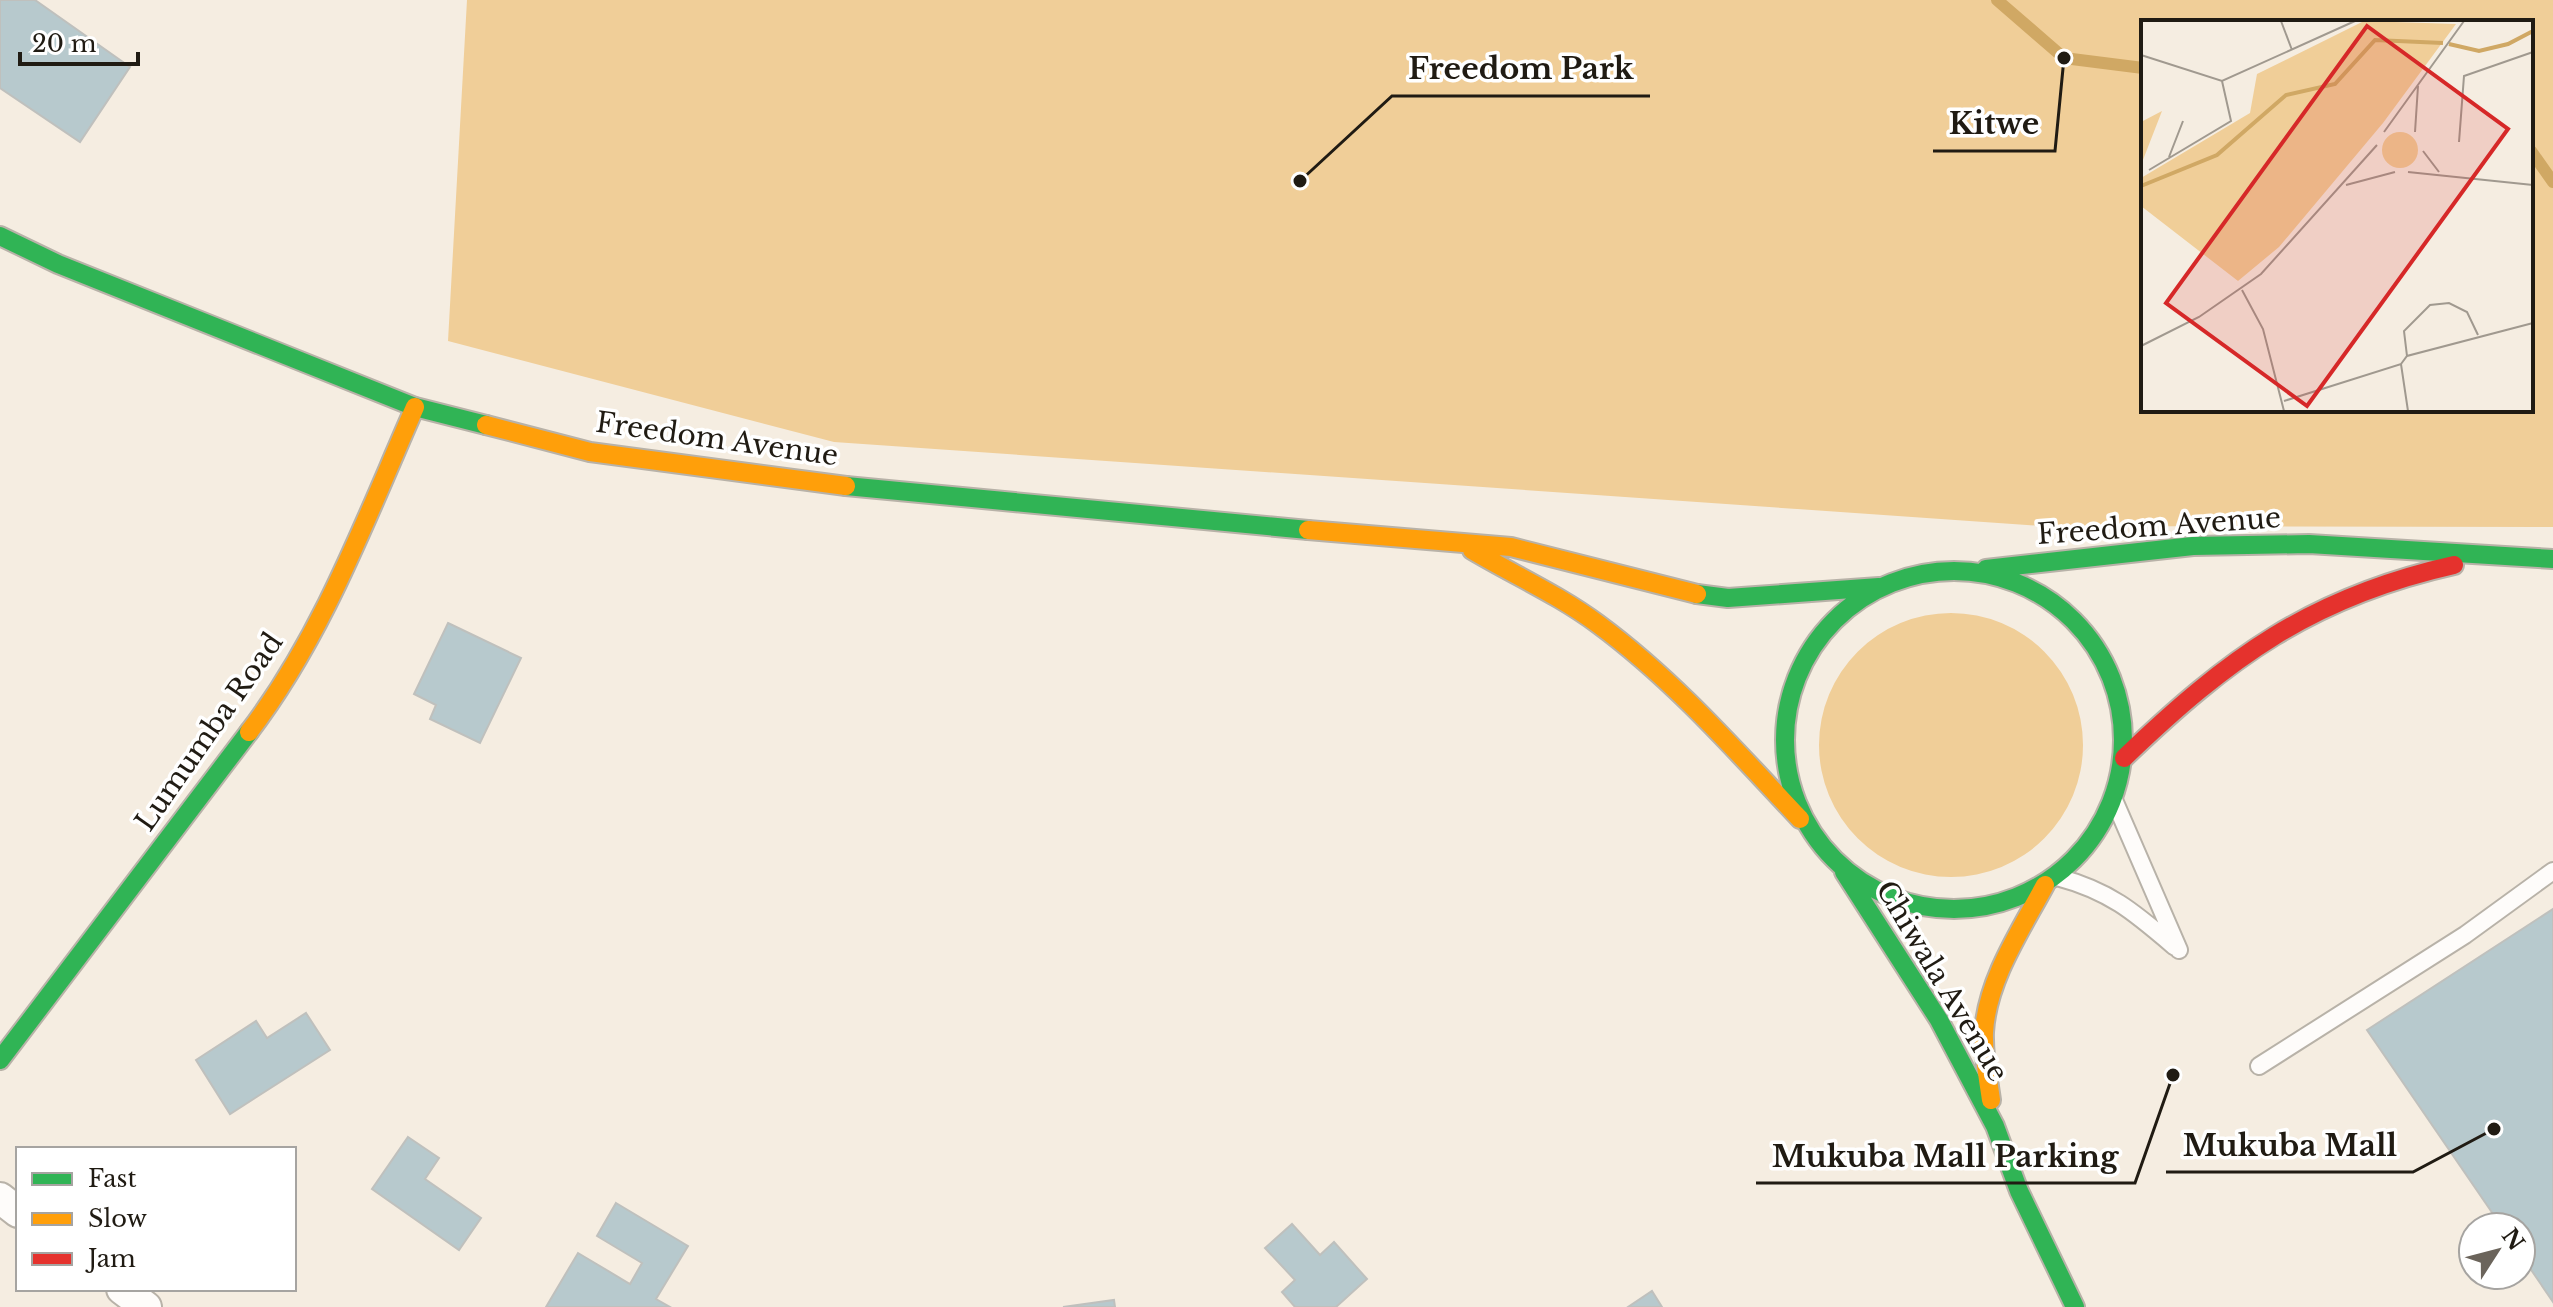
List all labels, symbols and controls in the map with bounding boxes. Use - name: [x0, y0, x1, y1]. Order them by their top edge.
- scale bar: [20, 16, 138, 66]
- inset map: [2141, 20, 2533, 412]
- text: 20 m: [32, 29, 97, 58]
- callout: Freedom Park: [1392, 42, 1650, 96]
- text: Freedom Park: [1408, 50, 1635, 87]
- callout: Kitwe: [1933, 97, 2055, 151]
- text: Kitwe: [1949, 105, 2039, 142]
- street label: Freedom Avenue: [594, 405, 840, 473]
- street label: Freedom Avenue: [2036, 500, 2282, 552]
- street label: Lumumba Road: [128, 626, 291, 838]
- street label: Chiwala Avenue: [1868, 874, 2016, 1088]
- callout: Mukuba Mall: [2166, 1118, 2413, 1172]
- text: Mukuba Mall: [2183, 1127, 2398, 1164]
- callout: Mukuba Mall Parking: [1756, 1129, 2135, 1183]
- text: Mukuba Mall Parking: [1772, 1138, 2119, 1175]
- legend: [16, 1147, 296, 1291]
- text: Fast: [88, 1164, 136, 1193]
- text: Slow: [88, 1204, 147, 1233]
- north arrow: [2457, 1211, 2537, 1291]
- text: N: [2496, 1223, 2530, 1256]
- text: Jam: [85, 1244, 136, 1273]

